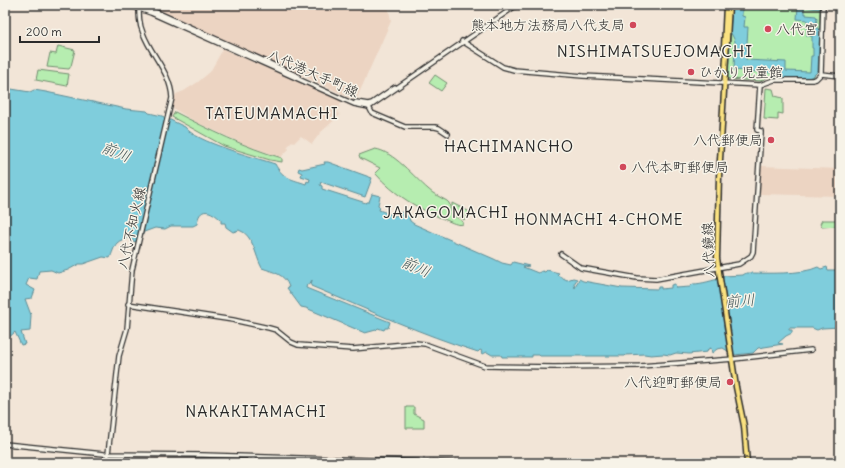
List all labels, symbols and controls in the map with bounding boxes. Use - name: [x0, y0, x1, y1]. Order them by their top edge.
- place label: 熊本地方法務局八代支局: [471, 16, 625, 34]
- scale bar: [20, 18, 99, 44]
- marker: 熊本地方法務局八代支局: [628, 20, 638, 30]
- place label: 八代宮: [776, 20, 818, 38]
- text: 200 m: [26, 24, 62, 39]
- marker: 八代宮: [763, 24, 773, 34]
- district label: NISHIMATSUEJOMACHI: [557, 41, 753, 61]
- street label: 八代港大手町線: [265, 45, 361, 101]
- place label: ひかり児童館: [699, 63, 783, 81]
- marker: ひかり児童館: [686, 67, 696, 77]
- district label: TATEUMAMACHI: [205, 103, 339, 123]
- place label: 八代郵便局: [693, 131, 763, 149]
- marker: 八代郵便局: [766, 135, 776, 145]
- district label: HACHIMANCHO: [444, 136, 574, 156]
- water label: 前川: [99, 137, 134, 166]
- place label: 八代本町郵便局: [631, 158, 729, 176]
- marker: 八代本町郵便局: [618, 162, 628, 172]
- street label: 八代不知火線: [113, 185, 149, 271]
- district label: JAKAGOMACHI: [383, 202, 509, 222]
- district label: HONMACHI 4-CHOME: [514, 210, 684, 229]
- street label: 八代鏡線: [698, 222, 718, 278]
- water label: 前川: [399, 252, 434, 281]
- water label: 前川: [724, 290, 756, 311]
- place label: 八代迎町郵便局: [624, 373, 722, 391]
- marker: 八代迎町郵便局: [725, 377, 735, 387]
- district label: NAKAKITAMACHI: [185, 401, 327, 421]

